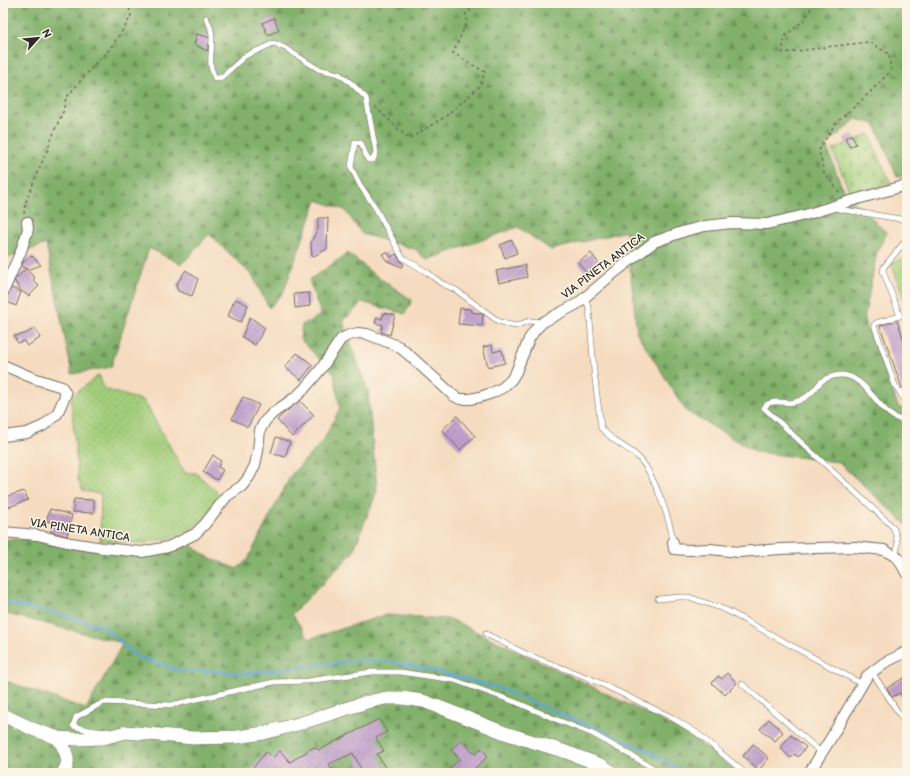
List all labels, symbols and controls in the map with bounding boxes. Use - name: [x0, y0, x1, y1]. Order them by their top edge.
- north arrow: [18, 18, 58, 58]
- text: N: [39, 27, 54, 40]
- street label: VIA PINETA ANTICA: [559, 230, 647, 301]
- street label: VIA PINETA ANTICA: [29, 516, 131, 544]

